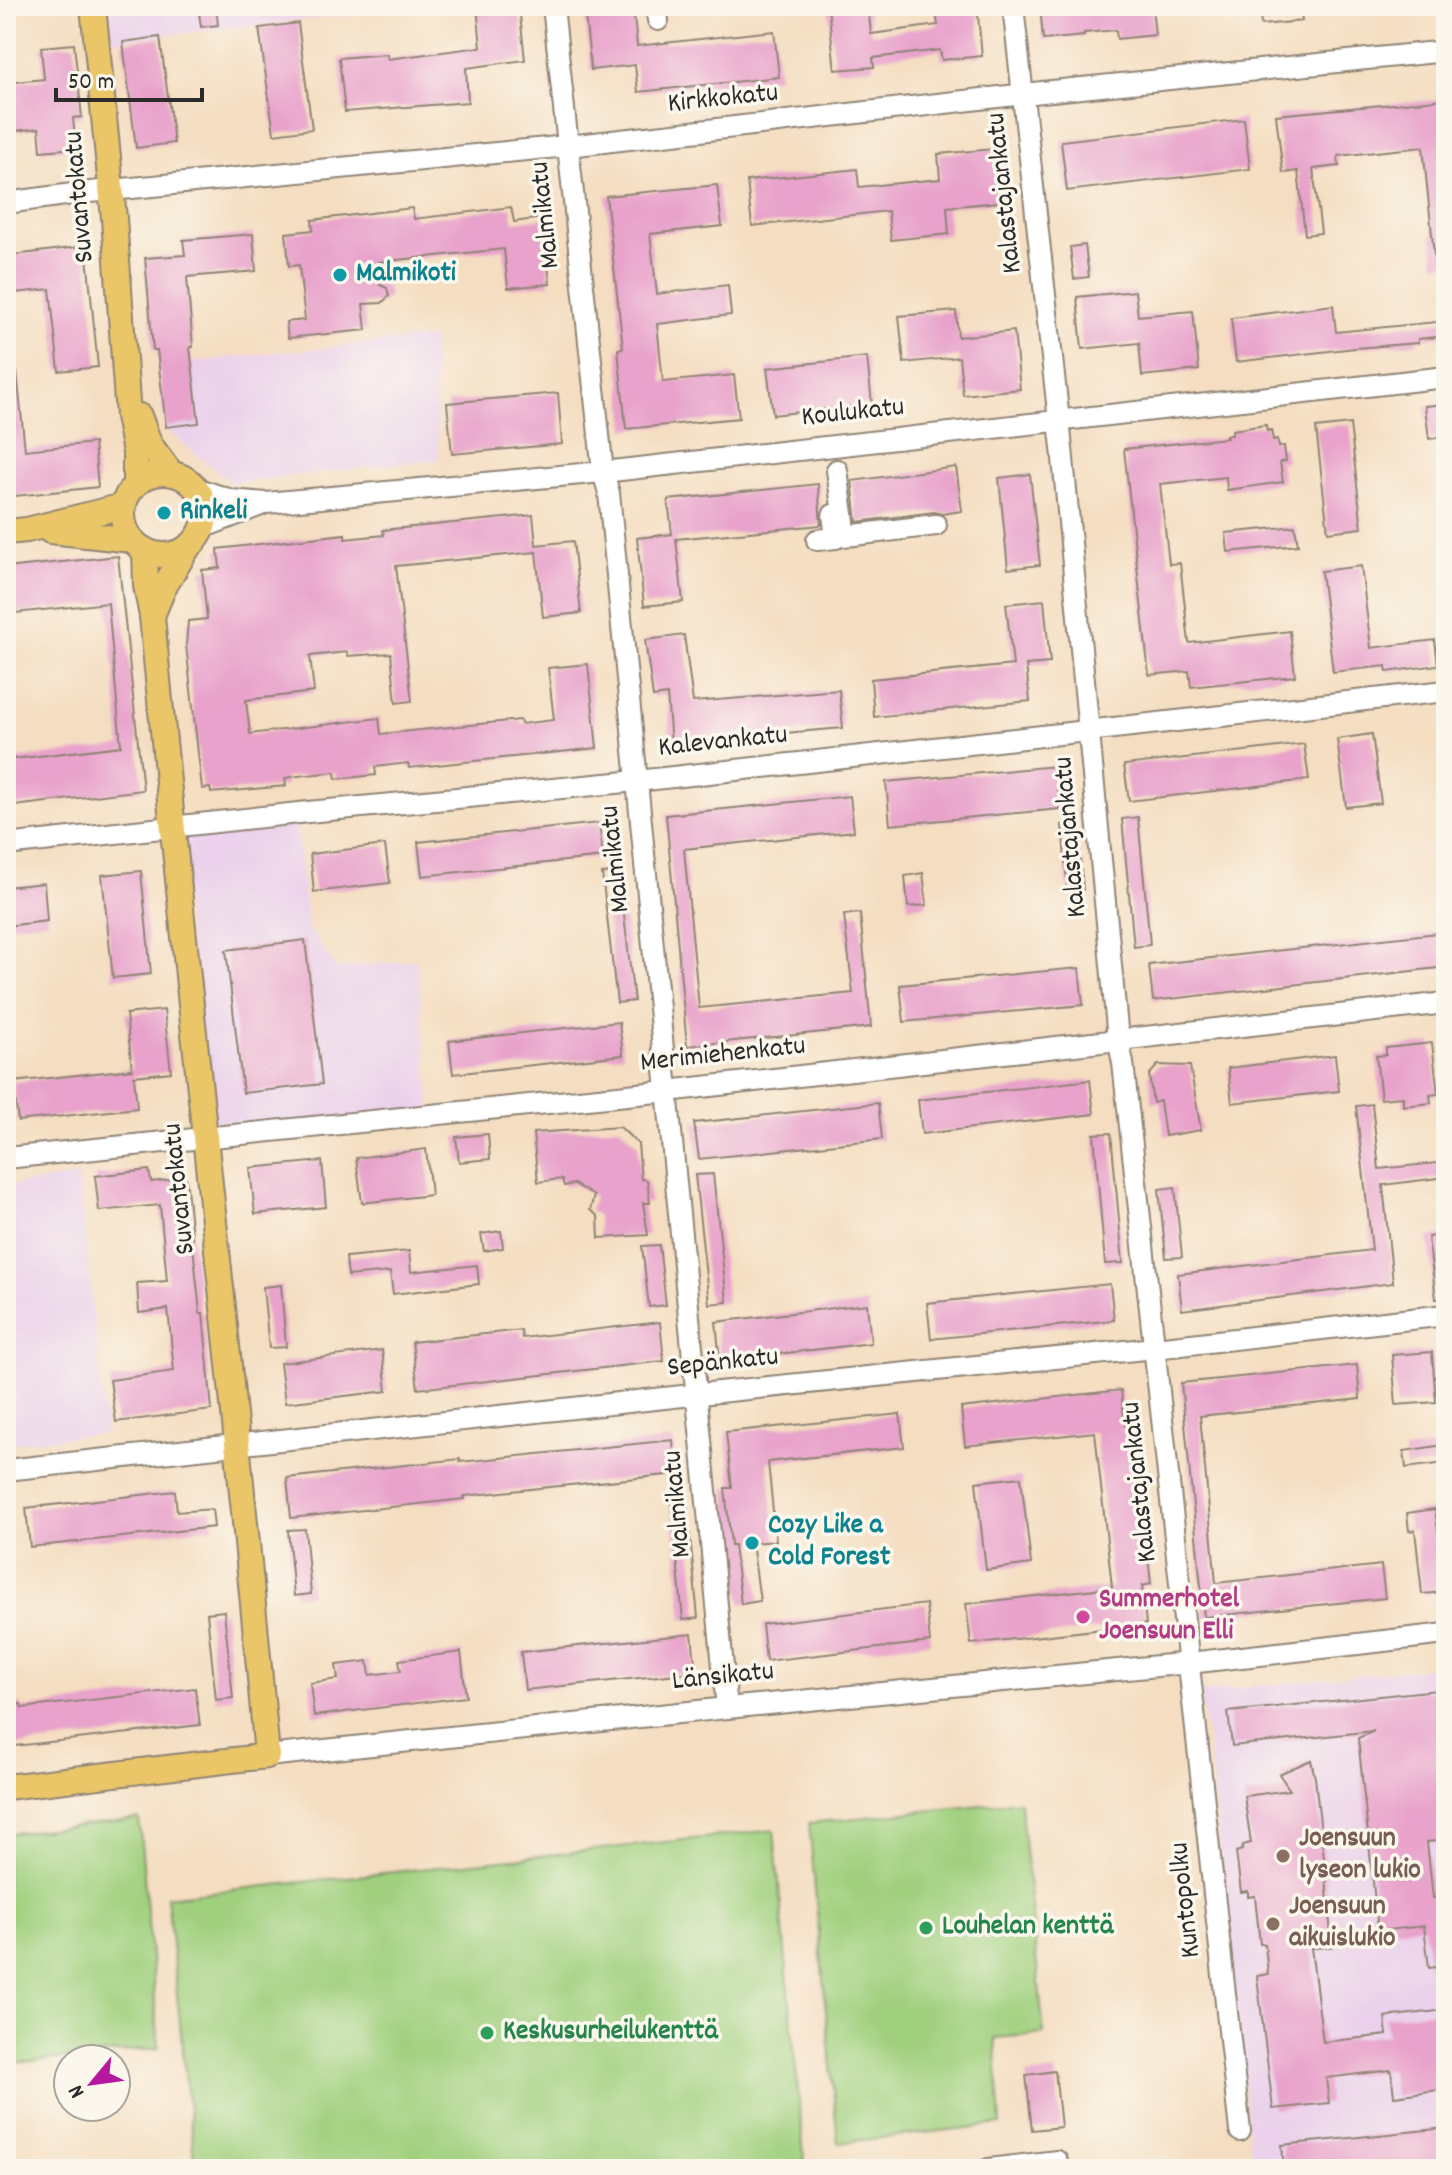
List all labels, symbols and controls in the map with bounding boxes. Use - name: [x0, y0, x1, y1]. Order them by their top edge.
- scale bar: [56, 52, 202, 102]
- text: 50 m: [68, 66, 114, 100]
- street label: Kirkkokatu: [666, 74, 780, 126]
- street label: Kalastajankatu: [978, 111, 1034, 275]
- street label: Suvantokatu: [55, 130, 107, 264]
- street label: Malmikatu: [521, 159, 573, 271]
- place label: Malmikoti: [356, 255, 456, 295]
- marker: Malmikoti: [331, 266, 349, 284]
- street label: Koulukatu: [800, 389, 906, 439]
- place label: Rinkeli: [180, 493, 247, 533]
- marker: Rinkeli: [155, 504, 173, 522]
- street label: Kalevankatu: [656, 716, 790, 770]
- street label: Kalastajankatu: [1045, 755, 1099, 919]
- street label: Malmikatu: [591, 803, 643, 915]
- street label: Merimiehenkatu: [638, 1027, 808, 1085]
- street label: Suvantokatu: [154, 1121, 208, 1257]
- street label: Sepänkatu: [665, 1338, 781, 1390]
- street label: Kalastajankatu: [1113, 1400, 1169, 1564]
- street label: Malmikatu: [654, 1449, 704, 1559]
- place label: Cozy Like a Cold Forest: [768, 1507, 891, 1579]
- marker: Cozy Like a Cold Forest: [743, 1534, 761, 1552]
- place label: Summerhotel Joensuun Elli: [1099, 1581, 1240, 1653]
- marker: Summerhotel Joensuun Elli: [1074, 1608, 1092, 1626]
- street label: Länsikatu: [670, 1653, 776, 1703]
- place label: Joensuun lyseon lukio: [1299, 1820, 1421, 1892]
- street label: Kuntopolku: [1161, 1840, 1213, 1960]
- marker: Joensuun lyseon lukio: [1274, 1847, 1292, 1865]
- place label: Joensuun aikuislukio: [1289, 1888, 1396, 1960]
- place label: Louhelan kenttä: [942, 1908, 1115, 1948]
- marker: Joensuun aikuislukio: [1264, 1915, 1282, 1933]
- marker: Louhelan kenttä: [917, 1919, 935, 1937]
- place label: Keskusurheilukenttä: [503, 2013, 719, 2053]
- marker: Keskusurheilukenttä: [478, 2024, 496, 2042]
- north arrow: [52, 2043, 132, 2123]
- text: N: [61, 2079, 94, 2103]

